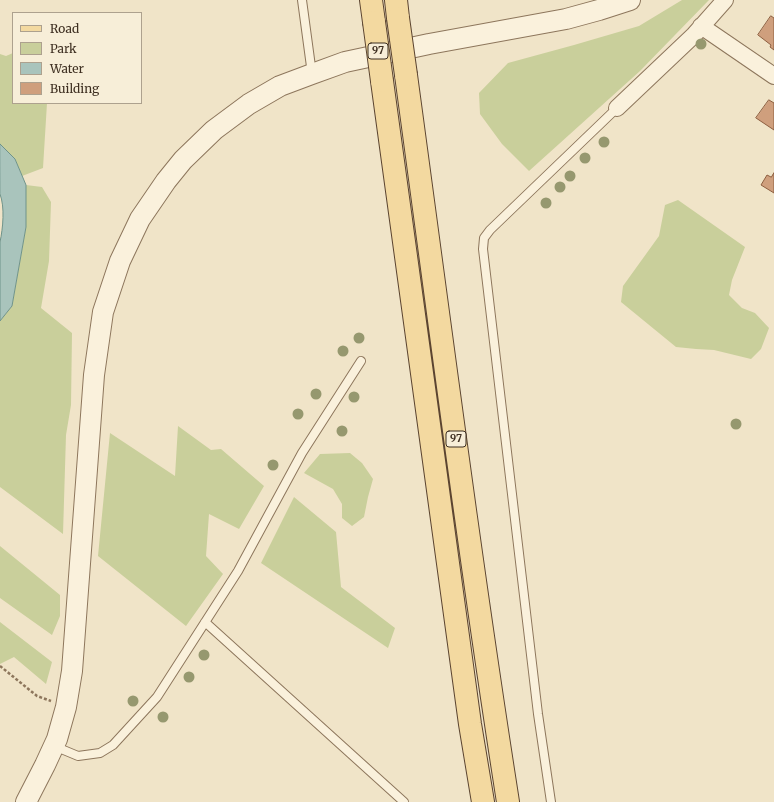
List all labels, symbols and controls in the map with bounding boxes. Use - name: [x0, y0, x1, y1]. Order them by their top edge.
- legend: [12, 12, 142, 104]
- text: Road: [50, 21, 79, 36]
- text: Park: [50, 41, 77, 56]
- road number: 97: [368, 43, 388, 59]
- text: Water: [50, 61, 84, 76]
- text: Building: [50, 81, 99, 96]
- road number: 97: [446, 431, 466, 447]

